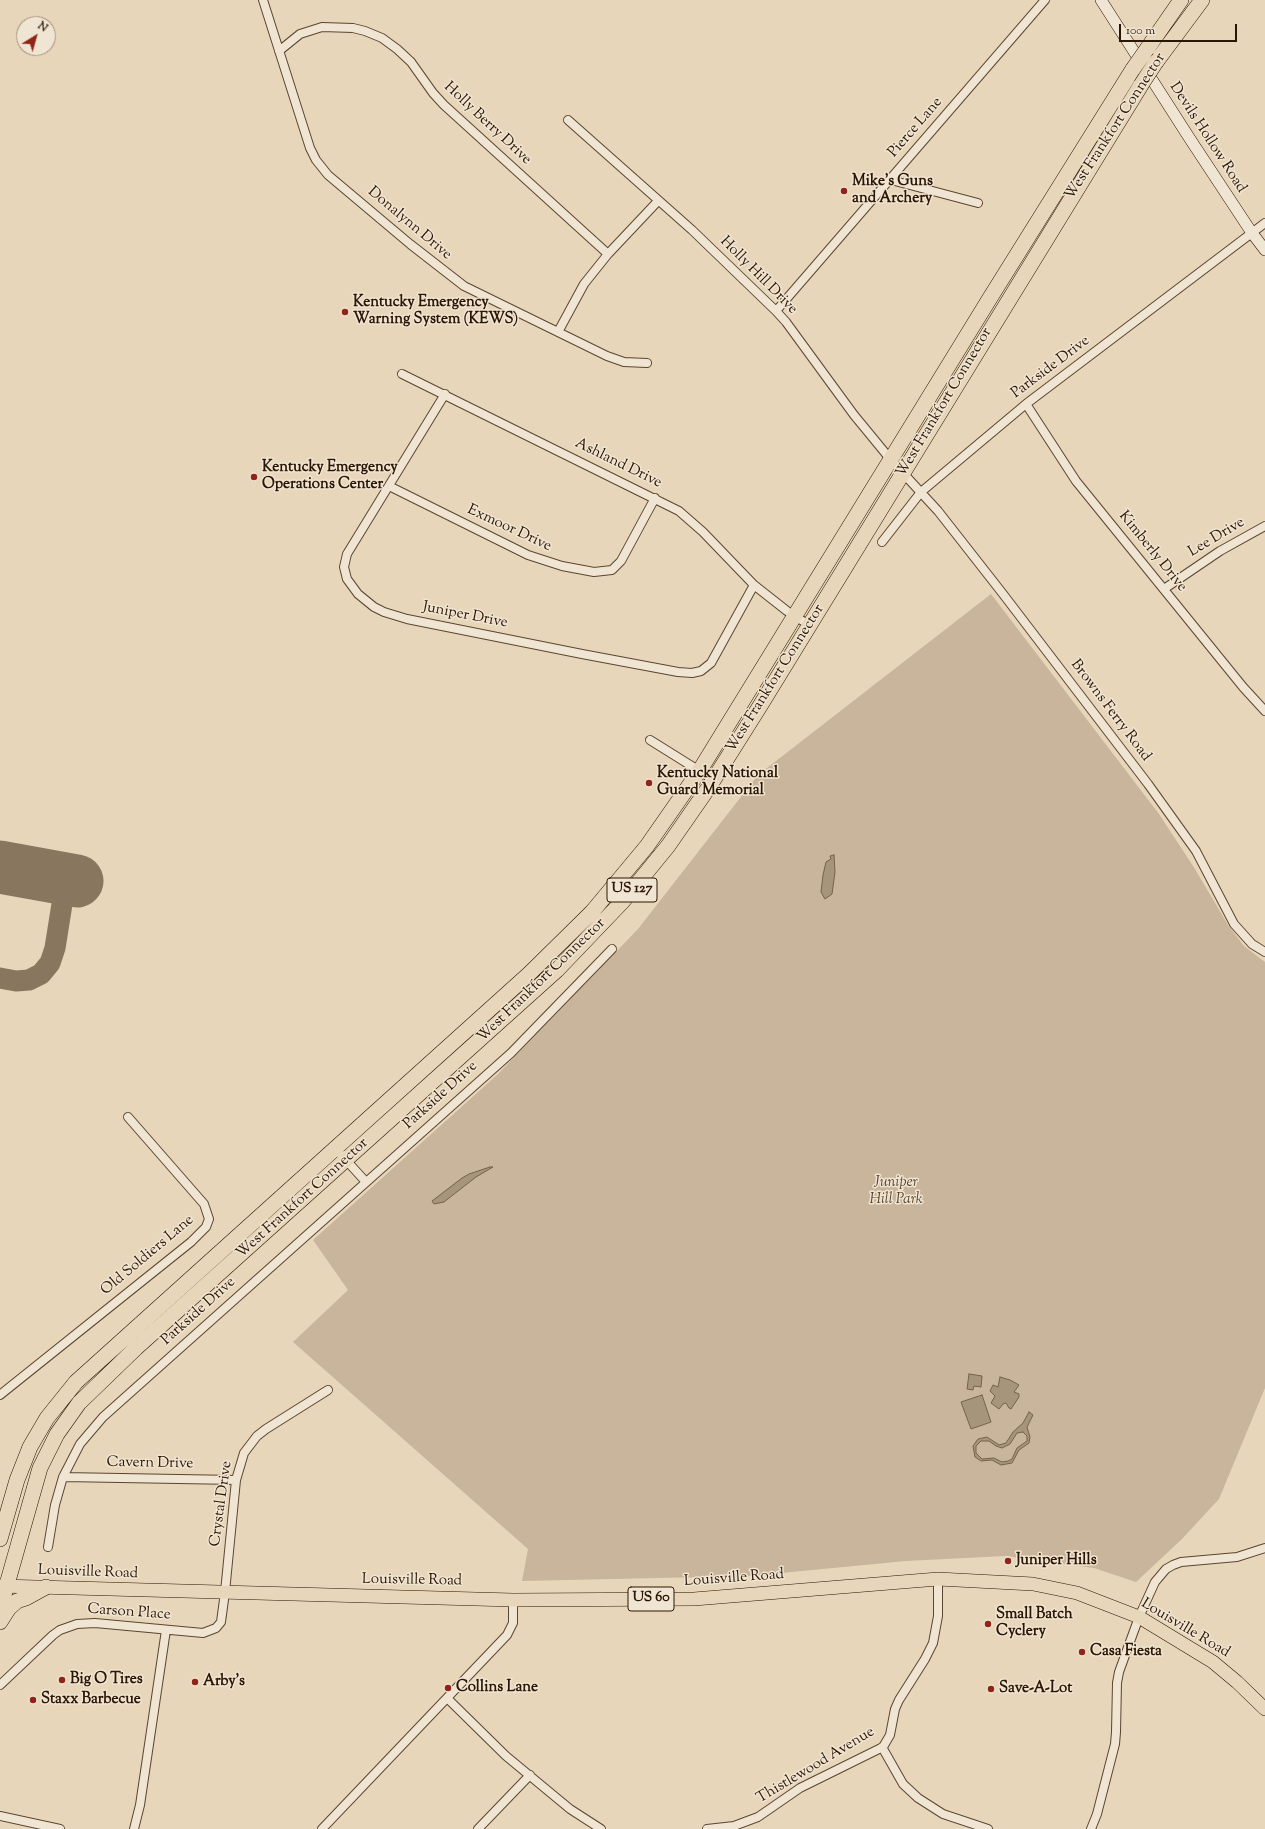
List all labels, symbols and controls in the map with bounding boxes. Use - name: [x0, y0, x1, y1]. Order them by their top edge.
- north arrow: [16, 16, 56, 56]
- scale bar: [1121, 16, 1239, 42]
- text: N: [34, 18, 51, 36]
- text: 100 m: [1126, 22, 1155, 40]
- street label: West Frankfort Connector: [1062, 50, 1170, 204]
- street label: Holly Berry Drive: [439, 79, 535, 169]
- street label: Devils Hollow Road: [1165, 79, 1249, 197]
- street label: Pierce Lane: [885, 94, 947, 162]
- place label: Mike's Guns and Archery: [852, 173, 933, 208]
- street label: Donalynn Drive: [363, 184, 455, 264]
- marker: Mike's Guns and Archery: [839, 186, 849, 196]
- street label: Holly Hill Drive: [715, 233, 801, 319]
- place label: Kentucky Emergency Warning System (KEWS): [353, 294, 518, 329]
- marker: Kentucky Emergency Warning System (KEWS): [340, 307, 350, 317]
- street label: West Frankfort Connector: [893, 325, 997, 481]
- street label: Parkside Drive: [1008, 333, 1094, 403]
- street label: Ashland Drive: [572, 435, 664, 493]
- place label: Kentucky Emergency Operations Center: [262, 459, 398, 494]
- marker: Kentucky Emergency Operations Center: [249, 472, 259, 482]
- street label: Exmoor Drive: [464, 502, 554, 556]
- street label: Kimberly Drive: [1114, 508, 1190, 596]
- street label: Lee Drive: [1186, 514, 1248, 562]
- street label: Juniper Drive: [421, 599, 509, 633]
- street label: West Frankfort Connector: [723, 602, 829, 756]
- street label: Browns Ferry Road: [1066, 657, 1154, 765]
- place label: Kentucky National Guard Memorial: [657, 765, 778, 800]
- marker: Kentucky National Guard Memorial: [644, 778, 654, 788]
- road number: US 127: [607, 878, 657, 902]
- street label: West Frankfort Connector: [474, 915, 610, 1047]
- street label: Parkside Drive: [400, 1058, 482, 1134]
- street label: West Frankfort Connector: [233, 1135, 373, 1263]
- park label: Juniper Hill Park: [870, 1174, 922, 1209]
- street label: Old Soldiers Lane: [98, 1212, 198, 1300]
- street label: Parkside Drive: [158, 1274, 240, 1350]
- street label: Cavern Drive: [106, 1454, 194, 1474]
- street label: Crystal Drive: [207, 1460, 237, 1548]
- place label: Juniper Hills: [1016, 1552, 1097, 1570]
- marker: Juniper Hills: [1003, 1556, 1013, 1566]
- street label: Louisville Road: [38, 1562, 138, 1584]
- street label: Louisville Road: [683, 1567, 785, 1591]
- street label: Louisville Road: [362, 1571, 462, 1591]
- road number: US 60: [628, 1587, 674, 1611]
- street label: Louisville Road: [1137, 1595, 1233, 1663]
- street label: Carson Place: [87, 1601, 171, 1625]
- place label: Small Batch Cyclery: [996, 1606, 1073, 1641]
- marker: Small Batch Cyclery: [983, 1619, 993, 1629]
- place label: Casa Fiesta: [1090, 1643, 1162, 1661]
- marker: Casa Fiesta: [1077, 1647, 1087, 1657]
- place label: Big O Tires: [70, 1671, 143, 1689]
- place label: Arby's: [203, 1673, 245, 1691]
- marker: Big O Tires: [57, 1675, 67, 1685]
- marker: Arby's: [190, 1677, 200, 1687]
- place label: Collins Lane: [456, 1679, 538, 1697]
- place label: Save-A-Lot: [999, 1680, 1072, 1698]
- marker: Collins Lane: [443, 1683, 453, 1693]
- marker: Save-A-Lot: [986, 1684, 996, 1694]
- place label: Staxx Barbecue: [41, 1691, 141, 1709]
- marker: Staxx Barbecue: [28, 1695, 38, 1705]
- street label: Thistlewood Avenue: [754, 1724, 878, 1808]

